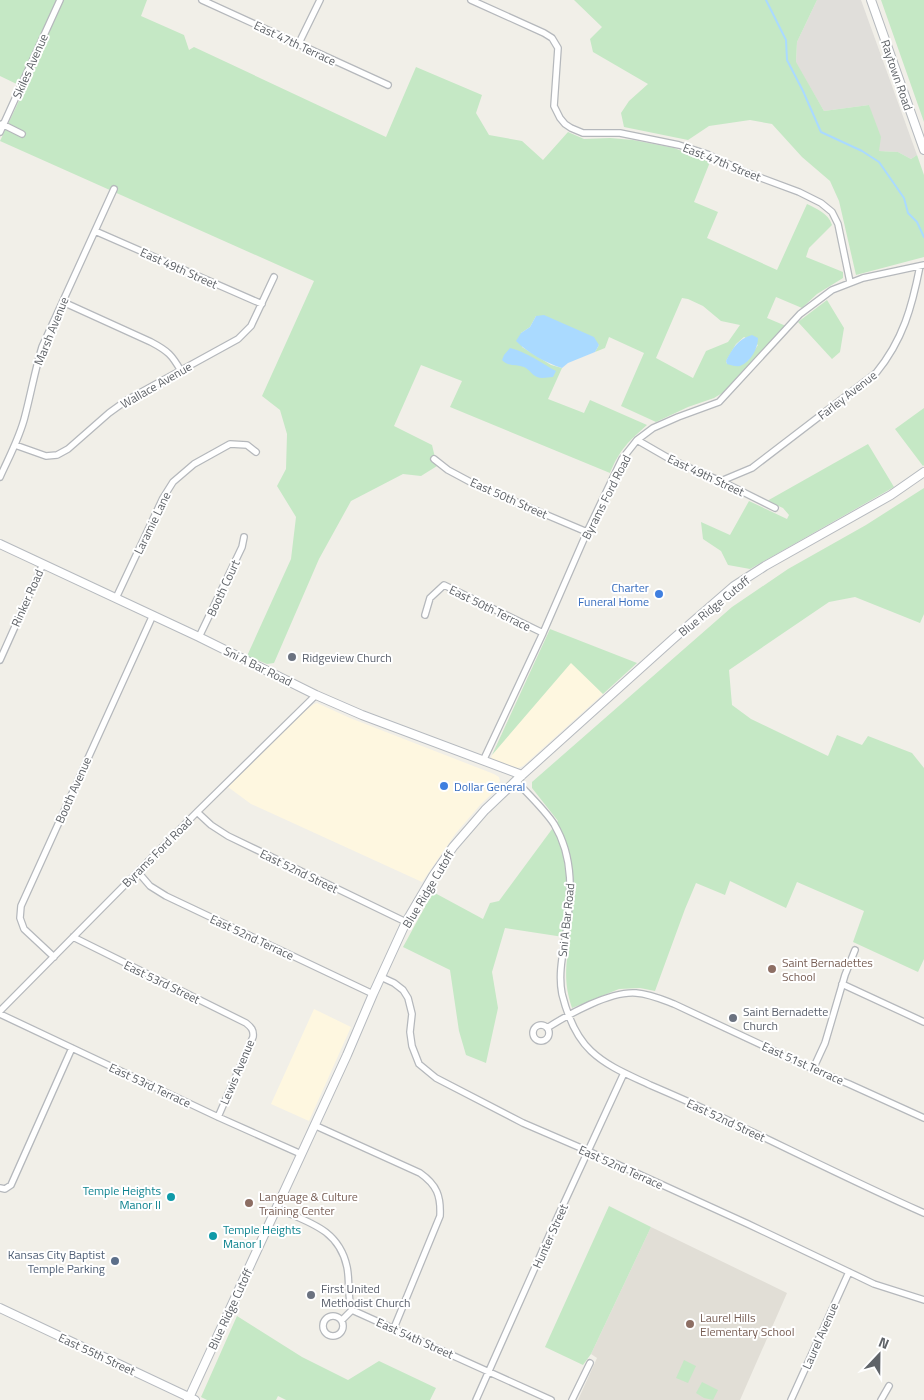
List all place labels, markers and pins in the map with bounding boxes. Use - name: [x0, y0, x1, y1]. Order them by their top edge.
- place label: Charter Funeral Home: [578, 578, 649, 611]
- marker: Charter Funeral Home: [653, 588, 665, 600]
- place label: Ridgeview Church: [302, 648, 392, 667]
- marker: Ridgeview Church: [286, 651, 298, 663]
- place label: Dollar General: [454, 777, 525, 796]
- marker: Dollar General: [438, 780, 450, 792]
- place label: Saint Bernadettes School: [782, 953, 873, 986]
- marker: Saint Bernadettes School: [766, 963, 778, 975]
- place label: Saint Bernadette Church: [743, 1002, 828, 1035]
- marker: Saint Bernadette Church: [727, 1012, 739, 1024]
- place label: Temple Heights Manor II: [83, 1181, 161, 1214]
- place label: Language & Culture Training Center: [259, 1187, 358, 1220]
- marker: Temple Heights Manor II: [165, 1191, 177, 1203]
- marker: Language & Culture Training Center: [243, 1197, 255, 1209]
- place label: Temple Heights Manor I: [223, 1220, 302, 1253]
- marker: Temple Heights Manor I: [207, 1230, 219, 1242]
- place label: Kansas City Baptist Temple Parking: [8, 1245, 106, 1278]
- marker: Kansas City Baptist Temple Parking: [109, 1255, 121, 1267]
- place label: First United Methodist Church: [321, 1279, 411, 1312]
- marker: First United Methodist Church: [305, 1289, 317, 1301]
- place label: Laurel Hills Elementary School: [700, 1308, 794, 1341]
- marker: Laurel Hills Elementary School: [684, 1318, 696, 1330]

